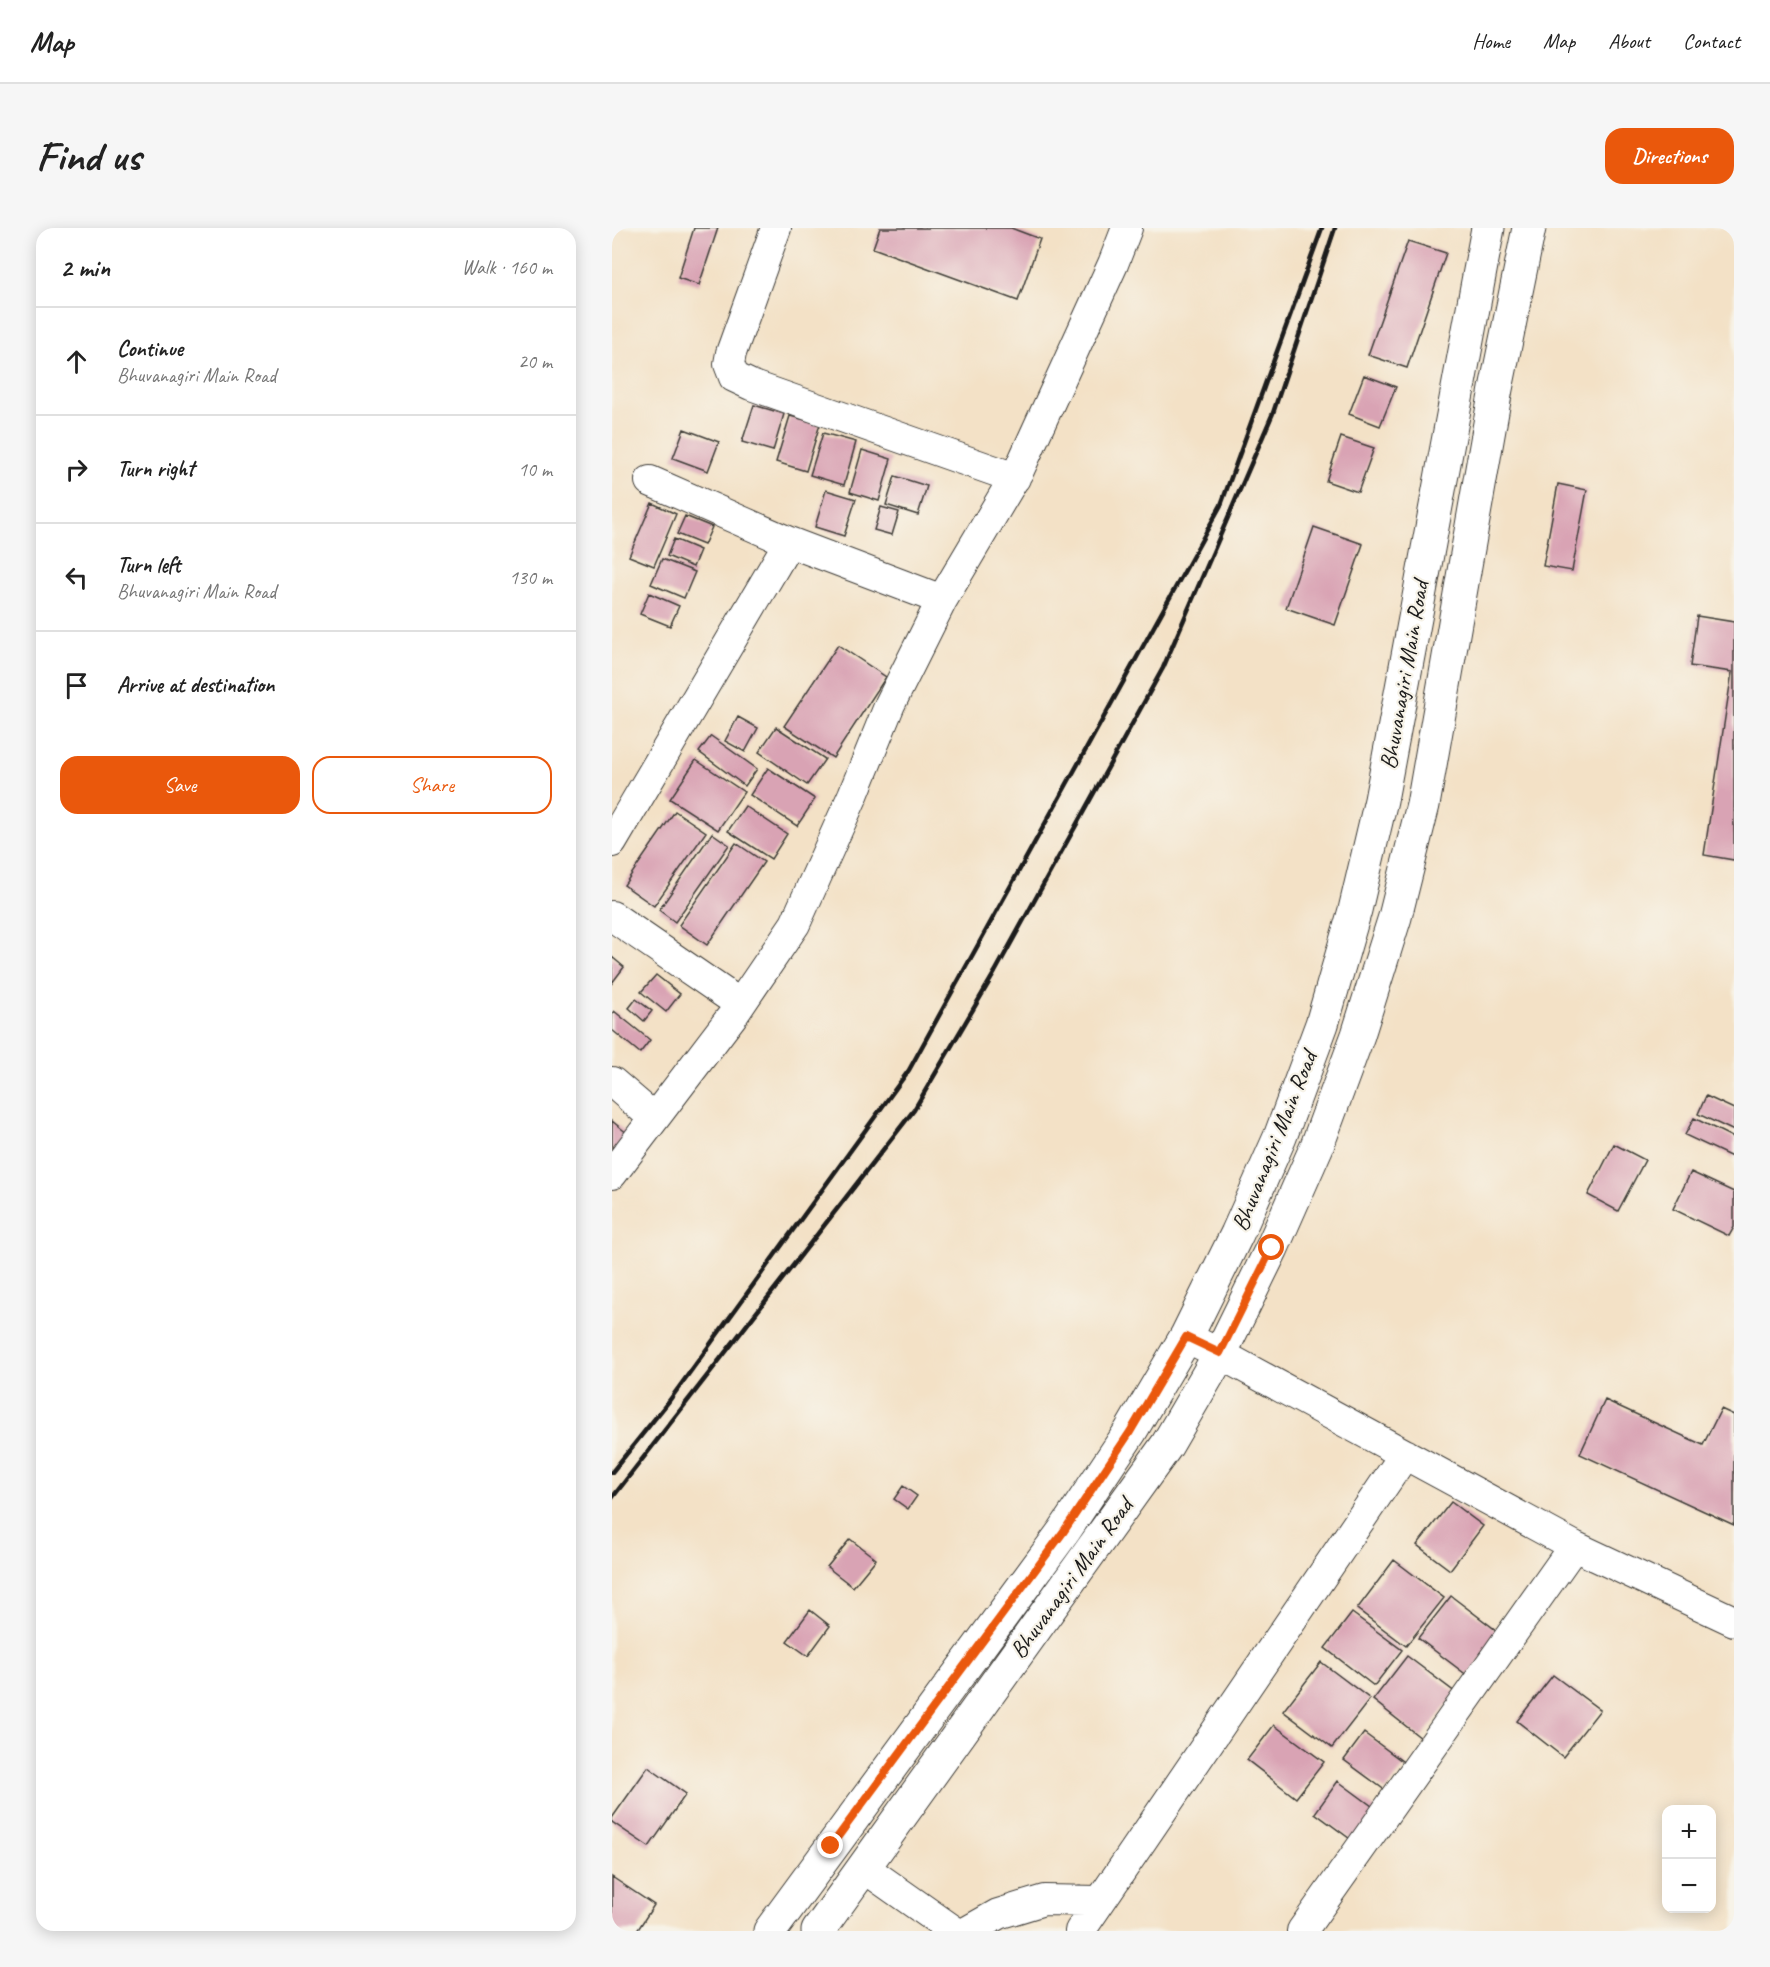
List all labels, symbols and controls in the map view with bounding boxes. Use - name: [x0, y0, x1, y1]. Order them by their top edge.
- text: Map: [30, 24, 73, 59]
- text: Home: [1472, 28, 1510, 54]
- text: Map: [1543, 28, 1575, 54]
- text: About: [1608, 28, 1650, 54]
- text: Contact: [1683, 28, 1740, 54]
- button: Directions: [1605, 128, 1734, 184]
- text: Find us: [36, 130, 141, 183]
- text: 2 min: [60, 251, 110, 284]
- text: Walk · 160 m: [462, 255, 552, 280]
- text: Continue: [117, 335, 183, 363]
- icon: ahead: [60, 345, 93, 378]
- text: 20 m: [518, 349, 552, 374]
- text: Bhuvanagiri Main Road: [117, 363, 276, 388]
- icon: right: [60, 453, 93, 486]
- text: Turn right: [117, 455, 194, 483]
- text: 10 m: [518, 457, 552, 482]
- text: Turn left: [117, 551, 181, 579]
- icon: left: [60, 561, 93, 594]
- text: 130 m: [509, 565, 552, 590]
- street label: Bhuvanagiri Main Road: [1373, 575, 1436, 772]
- text: Bhuvanagiri Main Road: [117, 579, 276, 604]
- icon: arrive: [60, 669, 93, 702]
- text: Arrive at destination: [117, 671, 274, 699]
- button: Save: [60, 756, 300, 814]
- button: Share: [312, 756, 552, 814]
- street label: Bhuvanagiri Main Road: [1224, 1044, 1325, 1235]
- route start: [1258, 1234, 1284, 1260]
- street label: Bhuvanagiri Main Road: [1003, 1489, 1141, 1664]
- map controls: [1662, 1805, 1716, 1913]
- button: +: [1662, 1805, 1716, 1859]
- route end: [817, 1832, 843, 1858]
- button: −: [1662, 1859, 1716, 1913]

